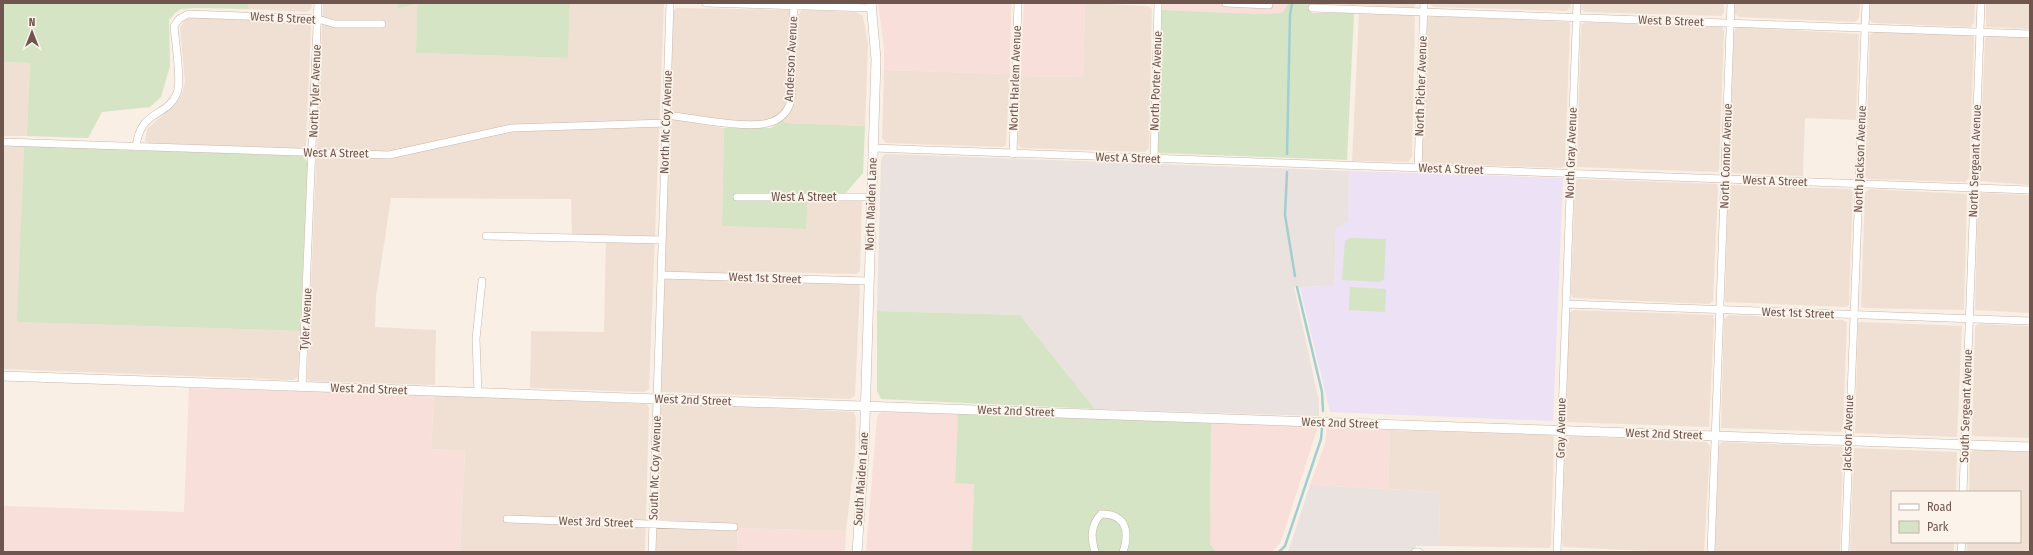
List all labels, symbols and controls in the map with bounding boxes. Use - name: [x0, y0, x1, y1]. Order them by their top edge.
- street label: West B Street: [250, 9, 316, 27]
- north arrow: [12, 12, 52, 52]
- street label: West B Street: [1638, 13, 1704, 29]
- text: N: [29, 16, 35, 29]
- street label: Anderson Avenue: [782, 16, 800, 102]
- street label: North Harlem Avenue: [1006, 25, 1024, 131]
- street label: North Porter Avenue: [1147, 31, 1165, 131]
- street label: North Picher Avenue: [1412, 35, 1430, 137]
- street label: North Tyler Avenue: [306, 44, 324, 138]
- street label: North Mc Coy Avenue: [657, 70, 675, 174]
- street label: North Connor Avenue: [1717, 103, 1735, 209]
- street label: North Sergeant Avenue: [1966, 104, 1984, 218]
- street label: North Jackson Avenue: [1851, 105, 1869, 213]
- street label: North Gray Avenue: [1562, 107, 1580, 199]
- street label: West A Street: [303, 145, 369, 161]
- street label: West A Street: [1095, 150, 1161, 166]
- street label: North Maiden Lane: [862, 157, 880, 251]
- street label: West A Street: [1418, 161, 1484, 177]
- street label: West A Street: [1742, 173, 1808, 189]
- street label: West A Street: [771, 190, 837, 204]
- street label: West 1st Street: [728, 270, 802, 286]
- street label: Tyler Avenue: [297, 287, 315, 351]
- street label: West 1st Street: [1761, 305, 1835, 321]
- street label: South Sergeant Avenue: [1957, 349, 1975, 463]
- street label: West 2nd Street: [330, 381, 408, 397]
- street label: West 2nd Street: [654, 392, 732, 408]
- street label: Jackson Avenue: [1840, 394, 1856, 471]
- street label: Gray Avenue: [1553, 397, 1569, 458]
- street label: West 2nd Street: [977, 403, 1055, 419]
- street label: South Mc Coy Avenue: [646, 415, 664, 520]
- street label: West 2nd Street: [1301, 415, 1379, 431]
- street label: West 2nd Street: [1625, 426, 1703, 442]
- street label: South Maiden Lane: [851, 432, 871, 526]
- legend: [1891, 491, 2021, 543]
- text: Road: [1927, 500, 1952, 514]
- street label: West 3rd Street: [558, 514, 634, 530]
- text: Park: [1927, 520, 1949, 534]

